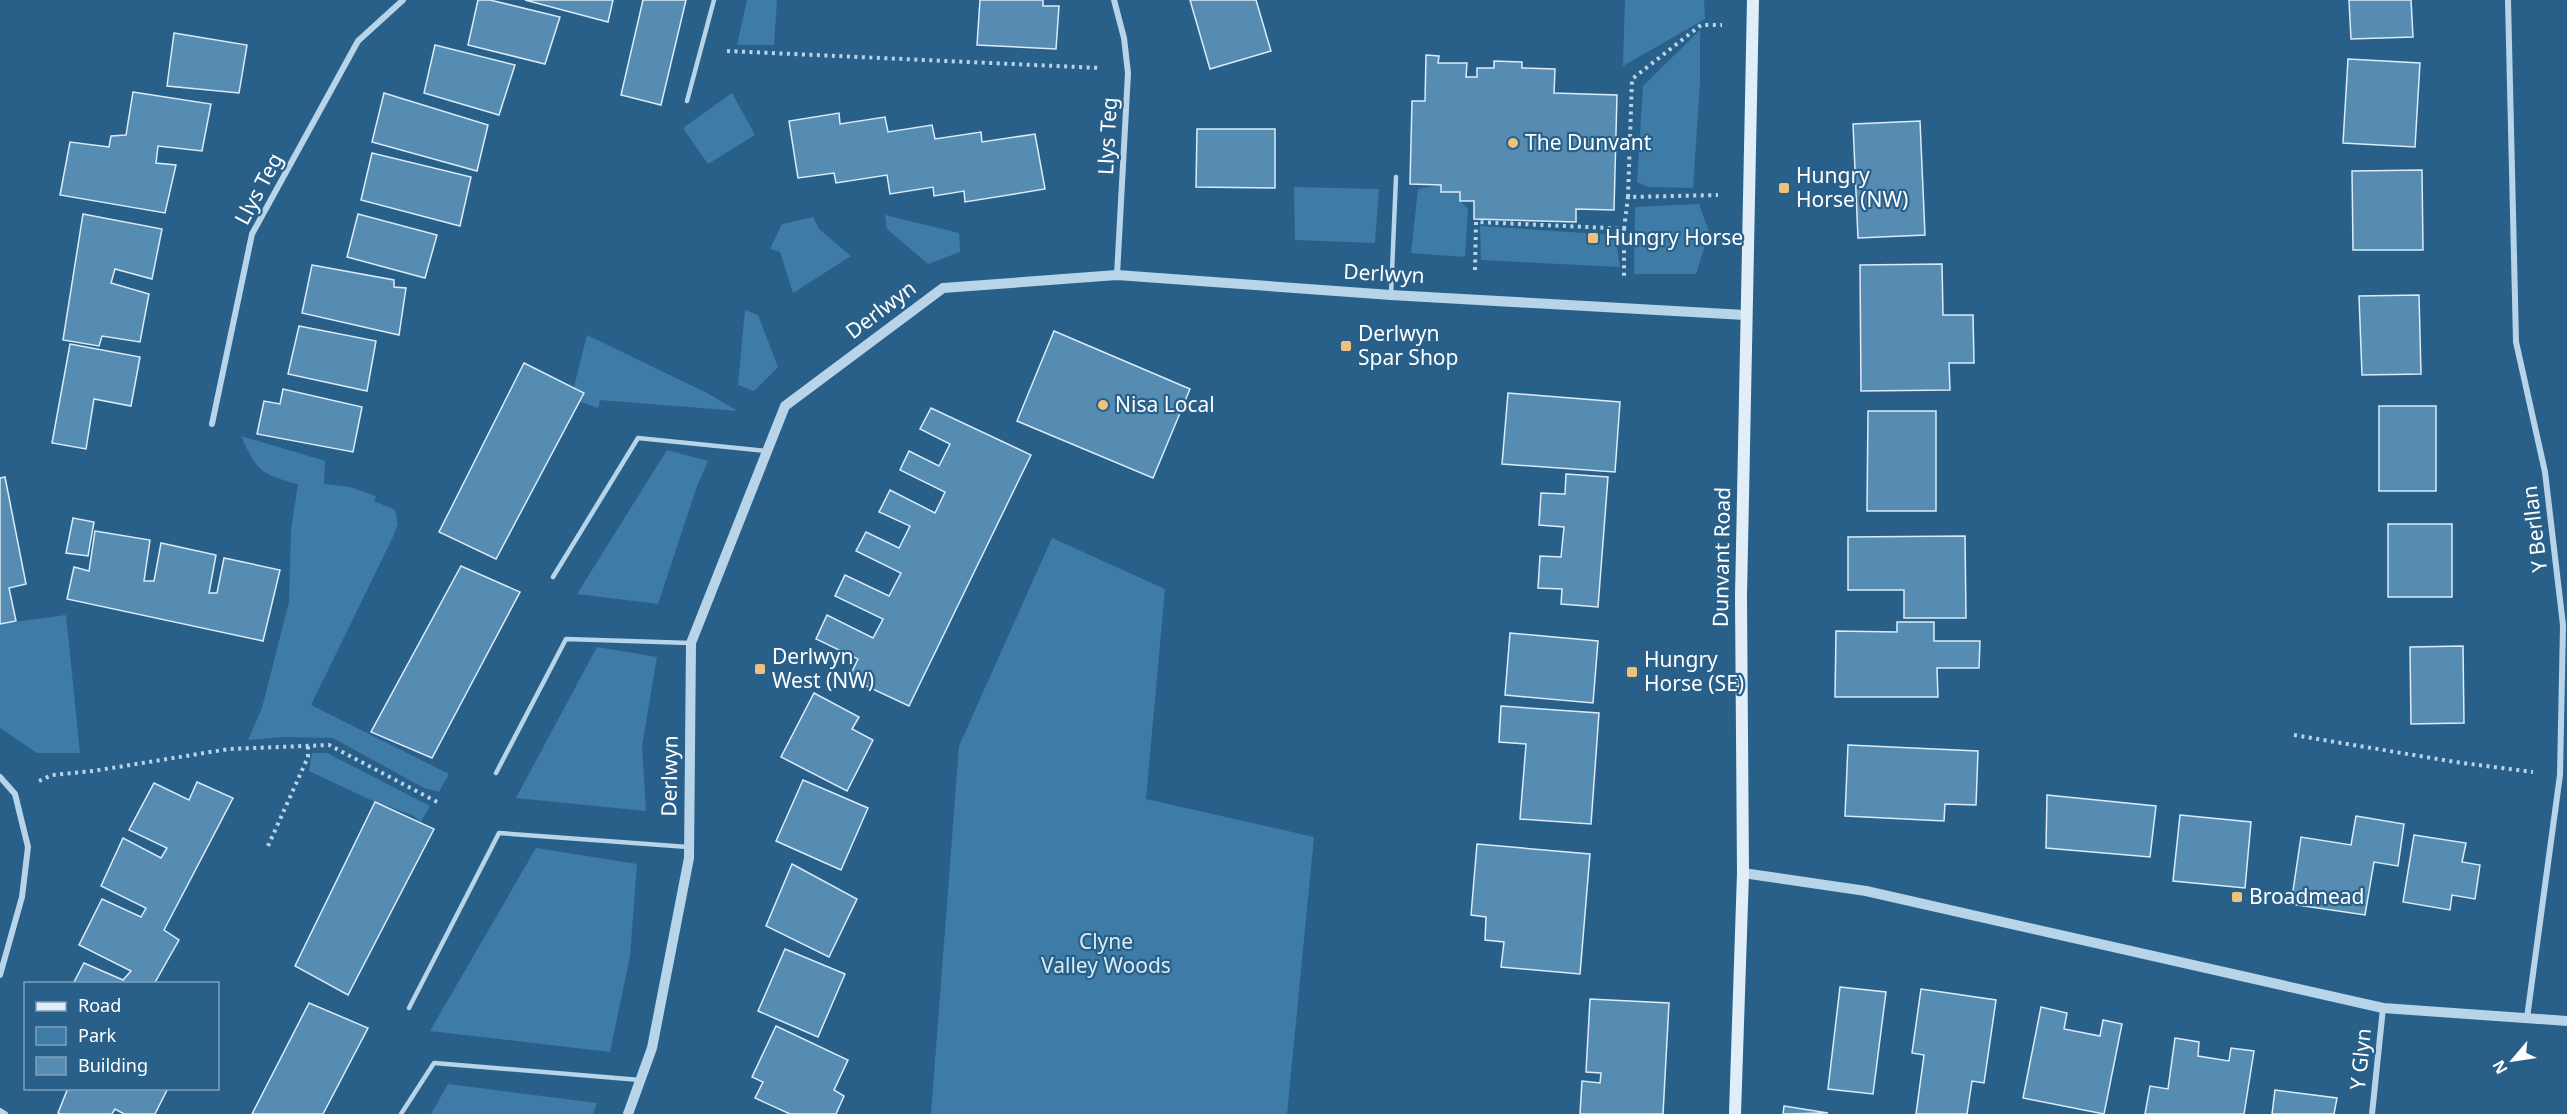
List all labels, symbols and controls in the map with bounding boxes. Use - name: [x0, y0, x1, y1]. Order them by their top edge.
- street label: Llys Teg: [1091, 96, 1123, 175]
- place label: The Dunvant: [1525, 128, 1652, 156]
- marker: The Dunvant: [1506, 136, 1520, 150]
- street label: Llys Teg: [228, 148, 289, 229]
- place label: Hungry Horse (NW): [1796, 161, 1908, 213]
- marker: Hungry Horse (NW): [1777, 181, 1791, 195]
- place label: Hungry Horse: [1605, 223, 1743, 251]
- marker: Hungry Horse: [1586, 231, 1600, 245]
- street label: Derlwyn: [1343, 257, 1425, 289]
- street label: Derlwyn: [839, 274, 921, 345]
- place label: Derlwyn Spar Shop: [1358, 319, 1459, 371]
- marker: Derlwyn Spar Shop: [1339, 339, 1353, 353]
- place label: Nisa Local: [1115, 390, 1215, 418]
- marker: Nisa Local: [1096, 398, 1110, 412]
- street label: Y Berllan: [2515, 484, 2553, 574]
- street label: Dunvant Road: [1706, 487, 1736, 627]
- place label: Derlwyn West (NW): [772, 642, 874, 694]
- place label: Hungry Horse (SE): [1644, 645, 1744, 697]
- marker: Derlwyn West (NW): [753, 662, 767, 676]
- marker: Hungry Horse (SE): [1625, 665, 1639, 679]
- street label: Derlwyn: [654, 735, 684, 817]
- place label: Broadmead: [2249, 882, 2364, 910]
- marker: Broadmead: [2230, 890, 2244, 904]
- park label: Clyne Valley Woods: [1041, 927, 1171, 979]
- legend: [24, 982, 219, 1090]
- text: Road: [78, 993, 121, 1017]
- text: Park: [78, 1023, 116, 1047]
- street label: Y Glyn: [2343, 1027, 2377, 1091]
- north arrow: [2483, 1030, 2543, 1090]
- text: Building: [78, 1053, 148, 1077]
- text: N: [2487, 1056, 2513, 1078]

